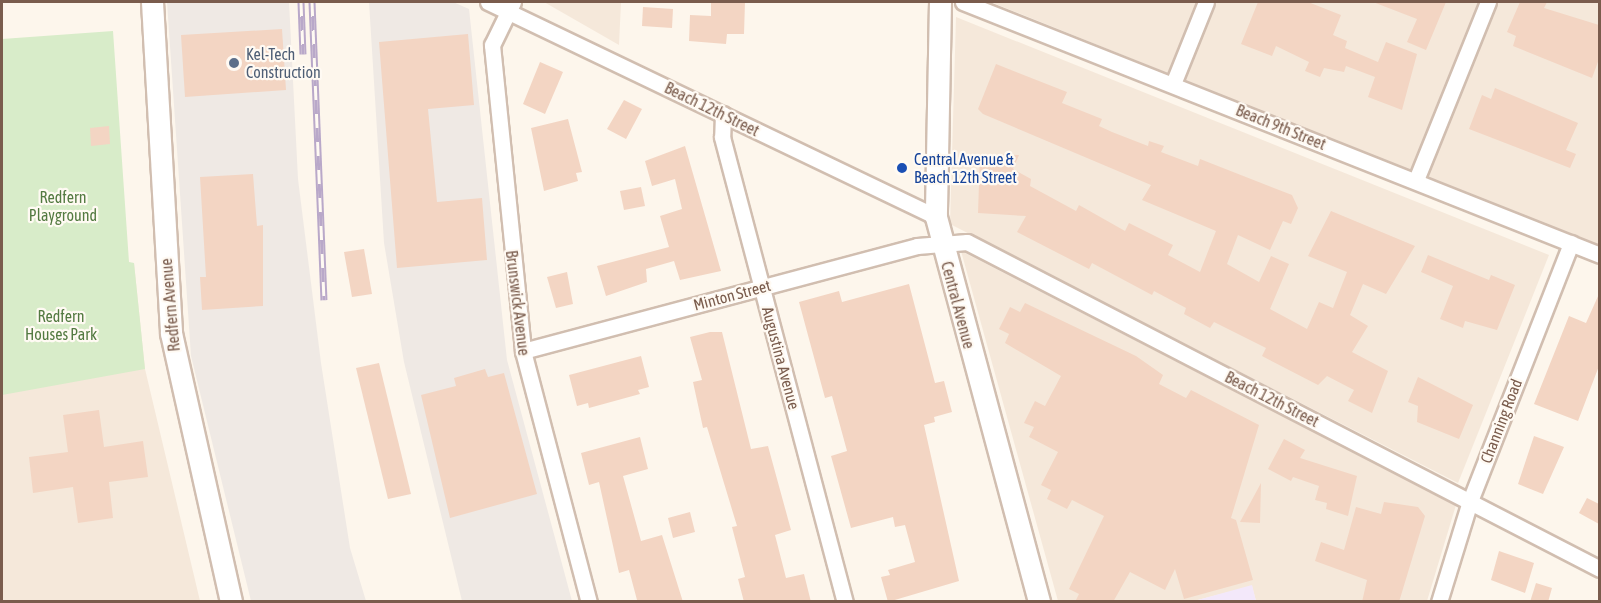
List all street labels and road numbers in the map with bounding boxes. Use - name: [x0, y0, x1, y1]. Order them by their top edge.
- street label: Beach 12th Street: [662, 78, 762, 140]
- street label: Beach 9th Street: [1233, 100, 1329, 154]
- street label: Brunswick Avenue: [502, 249, 534, 357]
- street label: Redfern Avenue: [156, 258, 184, 352]
- street label: Central Avenue: [937, 259, 979, 351]
- street label: Minton Street: [691, 275, 773, 315]
- street label: Augustina Avenue: [758, 304, 804, 412]
- street label: Beach 12th Street: [1222, 367, 1322, 431]
- street label: Channing Road: [1476, 376, 1526, 466]

